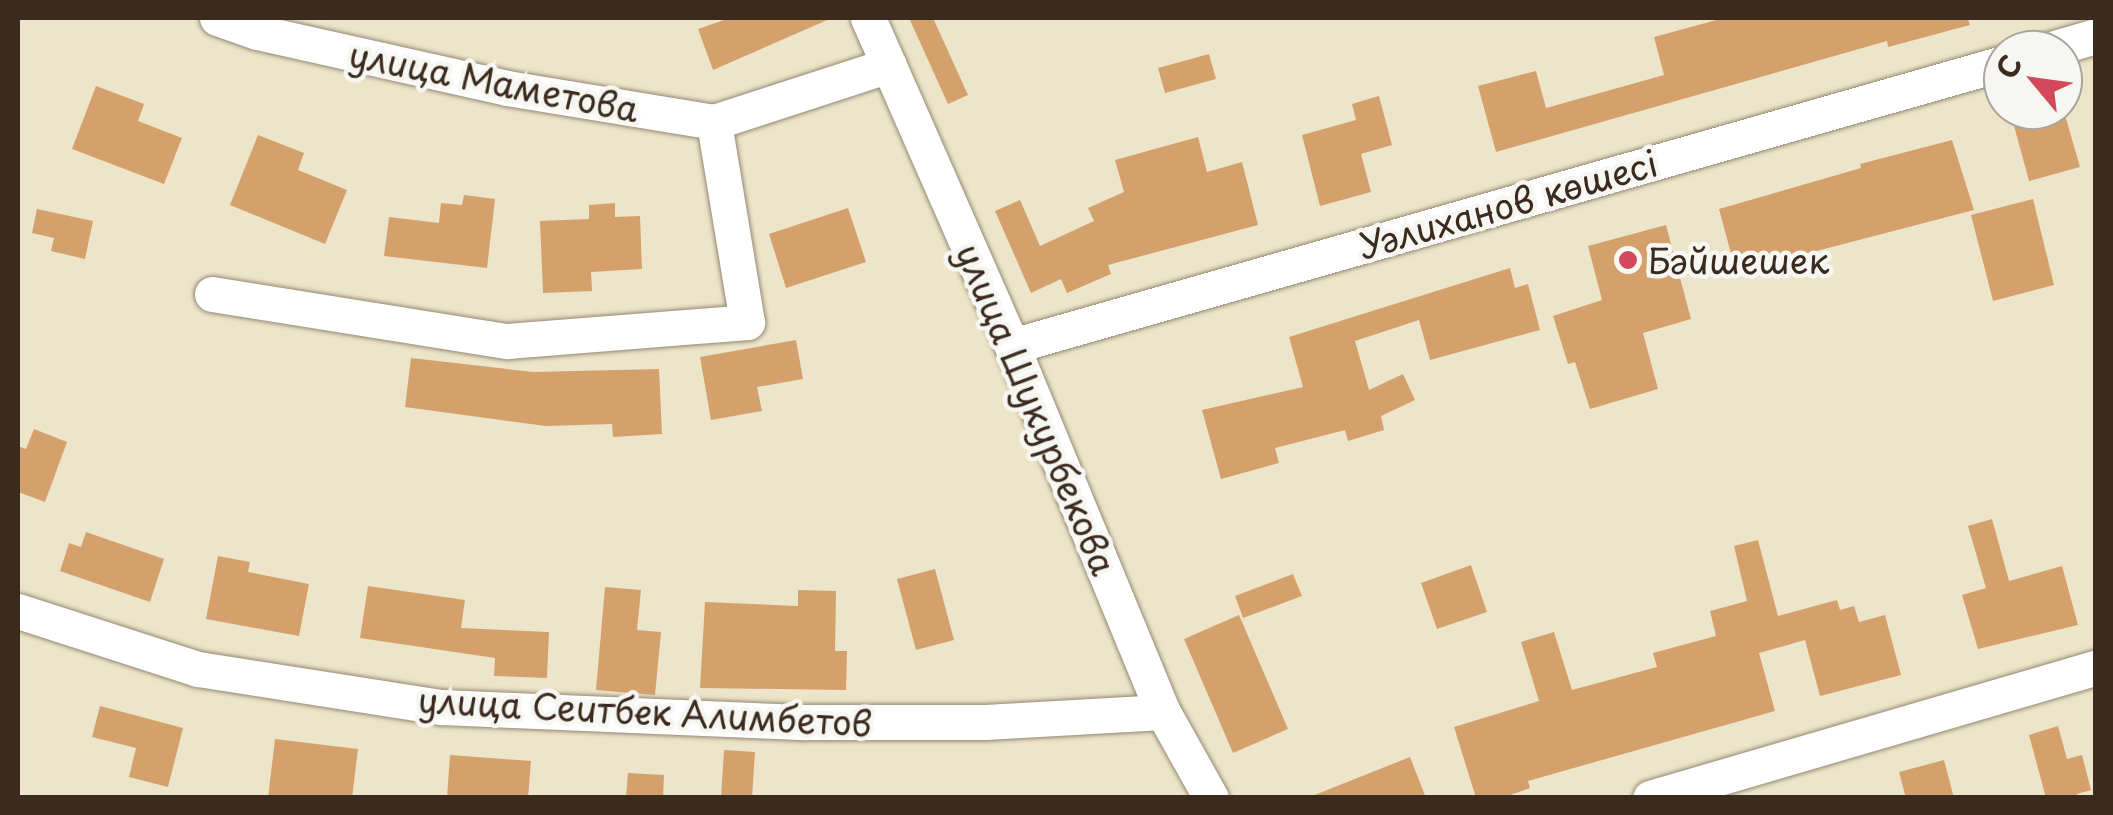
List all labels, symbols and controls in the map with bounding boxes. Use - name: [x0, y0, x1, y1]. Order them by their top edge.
- north arrow: [1983, 30, 2083, 130]
- street label: улица Маметова: [345, 32, 643, 130]
- text: С: [1984, 47, 2032, 86]
- street label: Уәлиханов көшесі: [1354, 141, 1662, 267]
- street label: улица Шукурбекова: [948, 236, 1126, 582]
- place label: Бәйшешек: [1648, 239, 1829, 281]
- marker: Бәйшешек: [1617, 249, 1639, 271]
- street label: улица Сеитбек Алимбетов: [414, 678, 876, 744]

